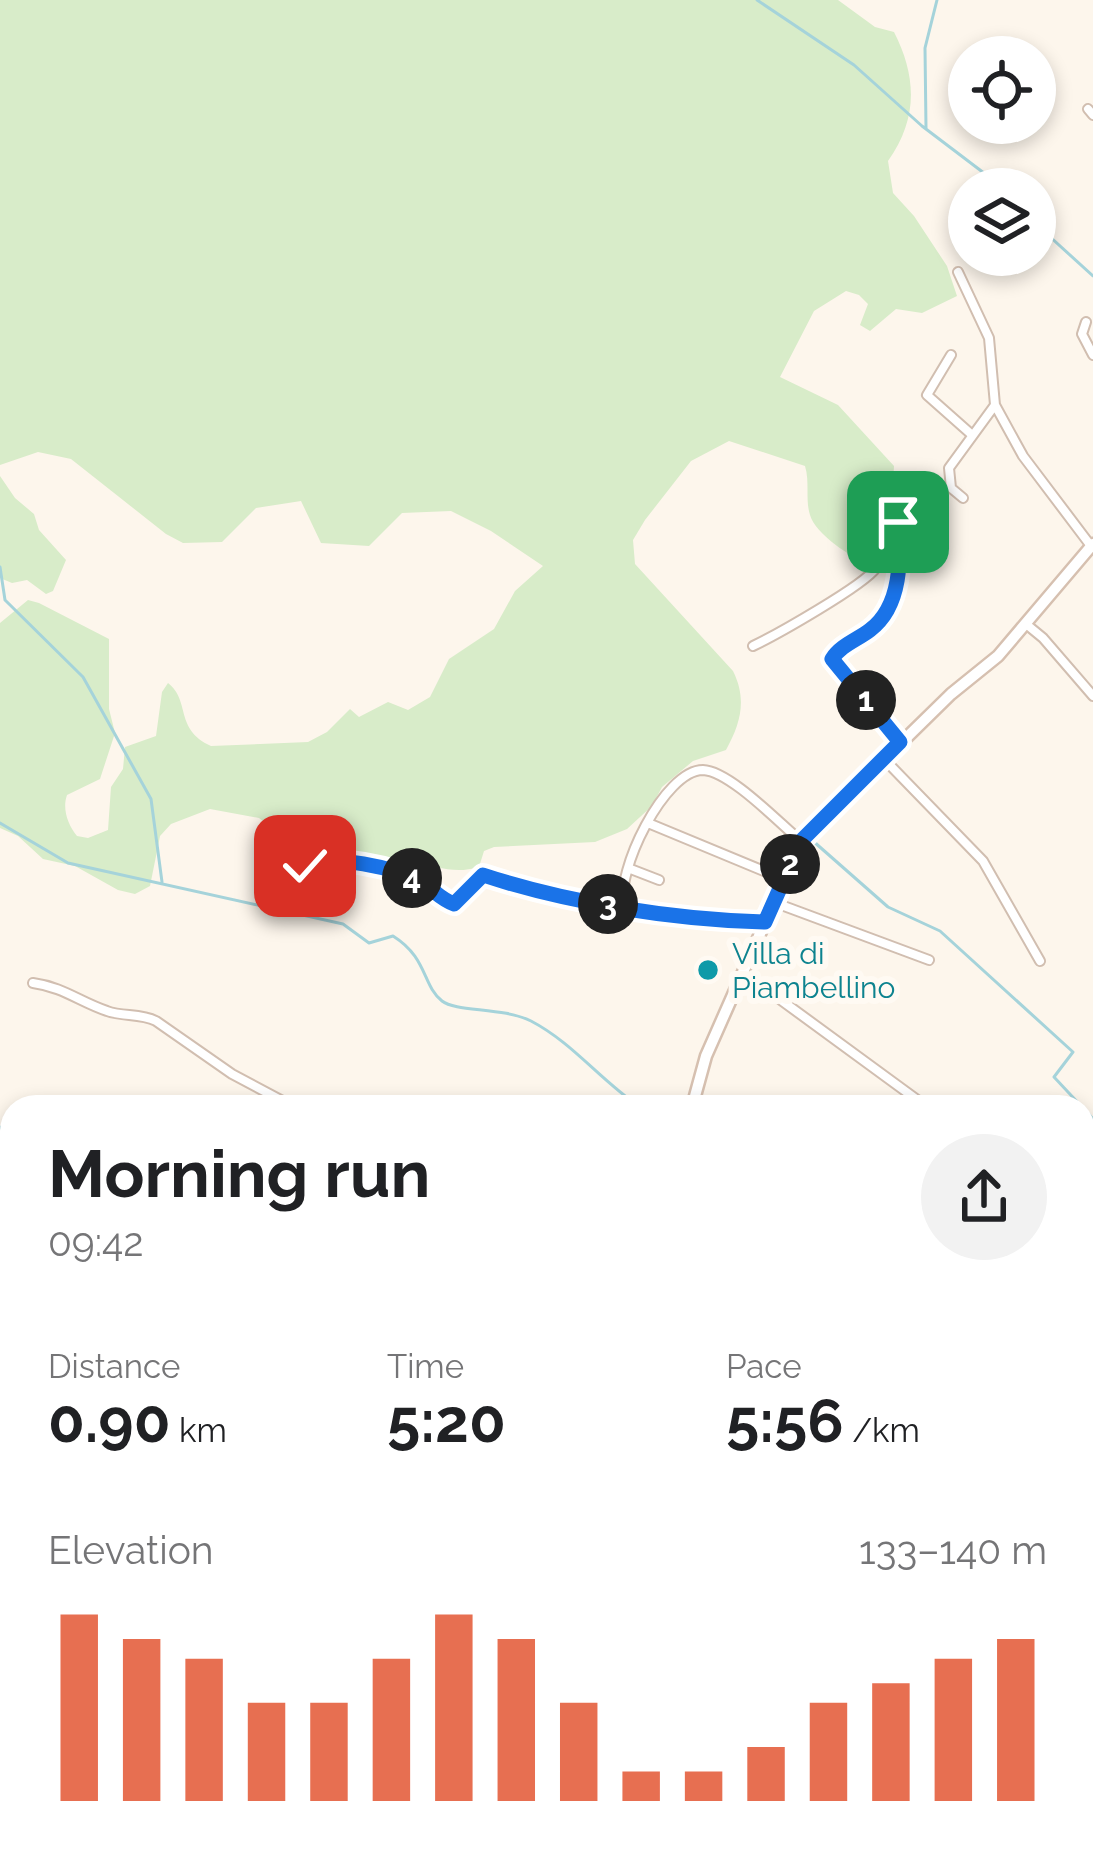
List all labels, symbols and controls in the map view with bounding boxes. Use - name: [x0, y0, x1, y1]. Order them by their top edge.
- map controls: [948, 36, 1056, 276]
- button: locate: [948, 36, 1056, 144]
- button: layers: [948, 168, 1056, 276]
- pin: [847, 471, 949, 573]
- icon: arrive: [865, 489, 931, 555]
- pin: 1: [836, 670, 896, 730]
- text: 1: [858, 680, 874, 719]
- pin: [254, 815, 356, 917]
- icon: check: [272, 833, 338, 899]
- pin: 2: [760, 834, 820, 894]
- text: 2: [781, 844, 799, 883]
- pin: 4: [382, 848, 442, 908]
- text: 4: [403, 858, 421, 897]
- pin: 3: [578, 874, 638, 934]
- text: 3: [599, 884, 617, 923]
- place label: Villa di Piambellino: [732, 936, 895, 1005]
- marker: Villa di Piambellino: [695, 957, 721, 983]
- button: share: [921, 1134, 1047, 1260]
- text: Morning run: [48, 1135, 430, 1212]
- text: 09:42: [48, 1219, 144, 1265]
- text: Distance: [48, 1347, 180, 1386]
- text: Time: [387, 1347, 464, 1386]
- text: Pace: [726, 1347, 802, 1386]
- text: 0.90: [48, 1386, 171, 1456]
- text: 5:20: [387, 1386, 506, 1456]
- text: 5:56: [726, 1386, 844, 1456]
- text: km: [171, 1411, 227, 1450]
- text: /km: [844, 1411, 920, 1450]
- text: Elevation: [48, 1527, 214, 1573]
- text: 133–140 m: [859, 1527, 1047, 1573]

